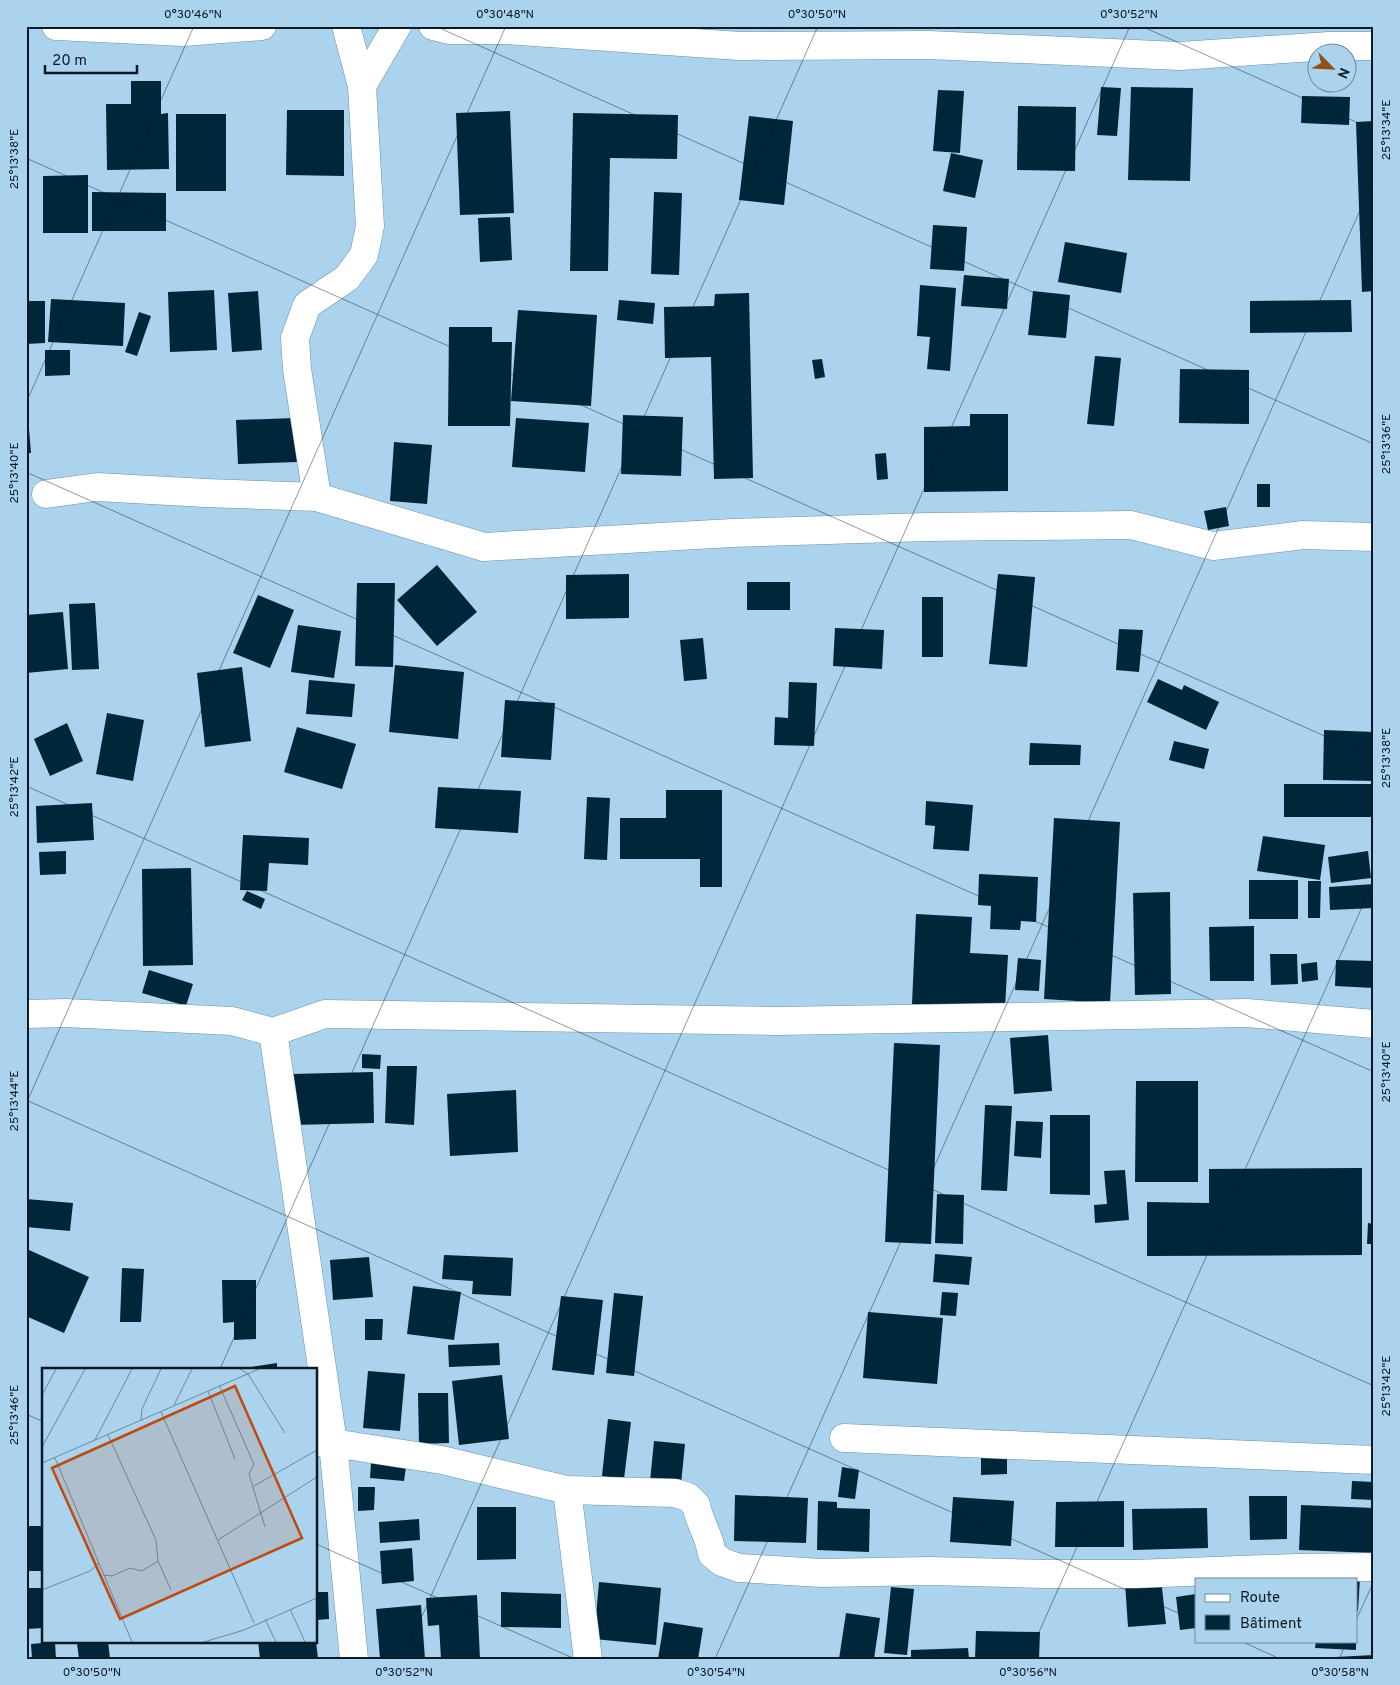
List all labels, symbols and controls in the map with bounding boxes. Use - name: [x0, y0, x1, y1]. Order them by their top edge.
- text: 0°30'46"N: [164, 7, 222, 23]
- text: 0°30'48"N: [476, 7, 534, 23]
- text: 0°30'50"N: [788, 7, 846, 23]
- text: 0°30'52"N: [1100, 7, 1158, 23]
- scale bar: [45, 42, 138, 74]
- north arrow: [1308, 42, 1358, 92]
- text: 20 m: [52, 52, 87, 71]
- text: N: [1333, 65, 1352, 81]
- text: 25°13'34"E: [1379, 100, 1395, 160]
- text: 25°13'38"E: [7, 129, 23, 189]
- text: 25°13'36"E: [1379, 414, 1395, 474]
- text: 25°13'40"E: [7, 442, 23, 504]
- text: 25°13'38"E: [1379, 728, 1395, 788]
- text: 25°13'42"E: [7, 757, 23, 817]
- text: 25°13'40"E: [1379, 1041, 1395, 1103]
- text: 25°13'44"E: [7, 1071, 23, 1131]
- text: 25°13'42"E: [1379, 1356, 1395, 1416]
- inset map: [42, 1368, 318, 1642]
- text: 25°13'46"E: [7, 1385, 23, 1445]
- legend: [1195, 1578, 1358, 1642]
- text: Route: [1240, 1589, 1280, 1608]
- text: Bâtiment: [1240, 1615, 1302, 1634]
- text: 0°30'50"N: [63, 1665, 121, 1681]
- text: 0°30'52"N: [375, 1665, 433, 1681]
- text: 0°30'54"N: [687, 1665, 745, 1681]
- text: 0°30'56"N: [999, 1665, 1057, 1681]
- text: 0°30'58"N: [1311, 1665, 1369, 1681]

